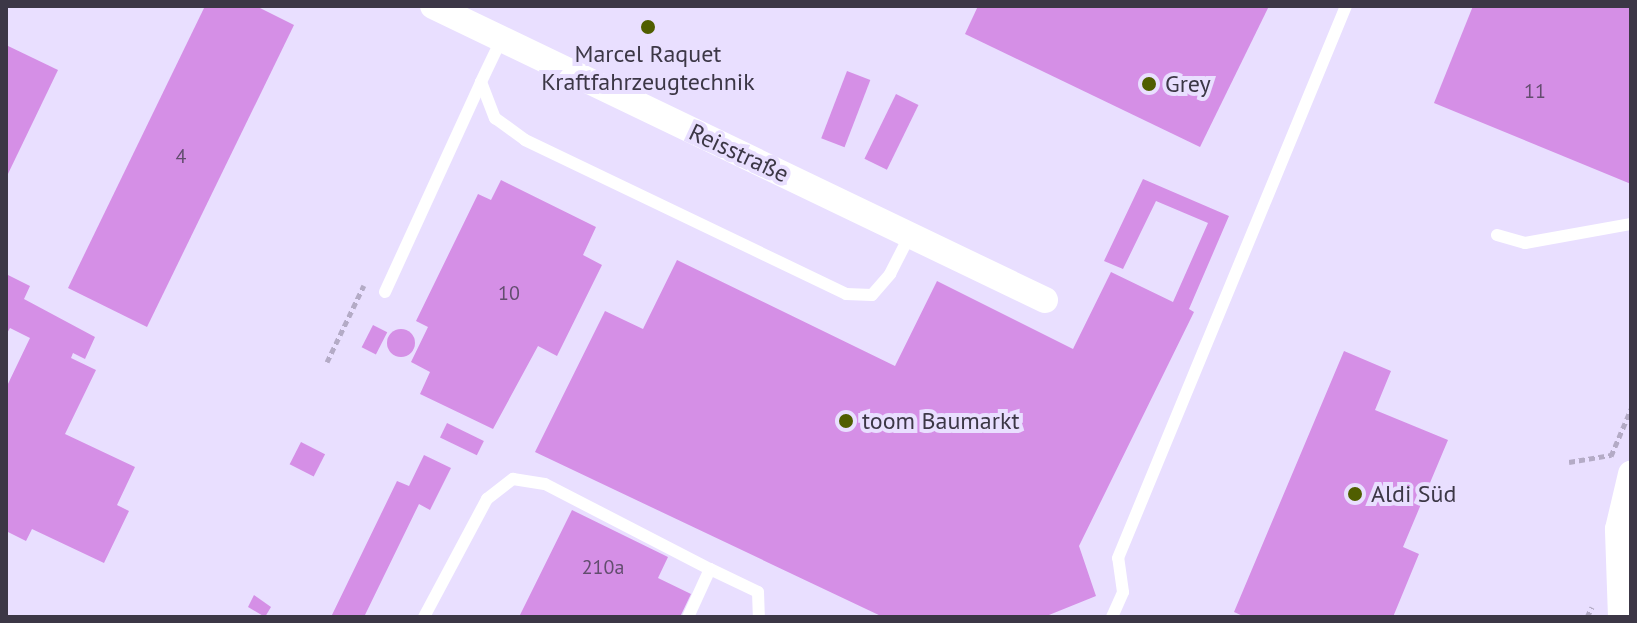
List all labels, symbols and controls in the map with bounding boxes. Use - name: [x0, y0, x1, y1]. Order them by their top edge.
- marker: Marcel Raquet Kraftfahrzeugtechnik: [639, 18, 657, 36]
- place label: Marcel Raquet Kraftfahrzeugtechnik: [541, 40, 755, 96]
- place label: Grey: [1165, 70, 1211, 98]
- marker: Grey: [1140, 75, 1158, 93]
- house number: 11: [1524, 79, 1546, 103]
- street label: Reisstraße: [685, 117, 793, 189]
- house number: 4: [176, 144, 186, 168]
- house number: 10: [498, 281, 520, 305]
- place label: toom Baumarkt: [862, 407, 1020, 435]
- marker: toom Baumarkt: [837, 412, 855, 430]
- place label: Aldi Süd: [1371, 480, 1456, 508]
- marker: Aldi Süd: [1346, 485, 1364, 503]
- house number: 210a: [582, 555, 624, 579]

